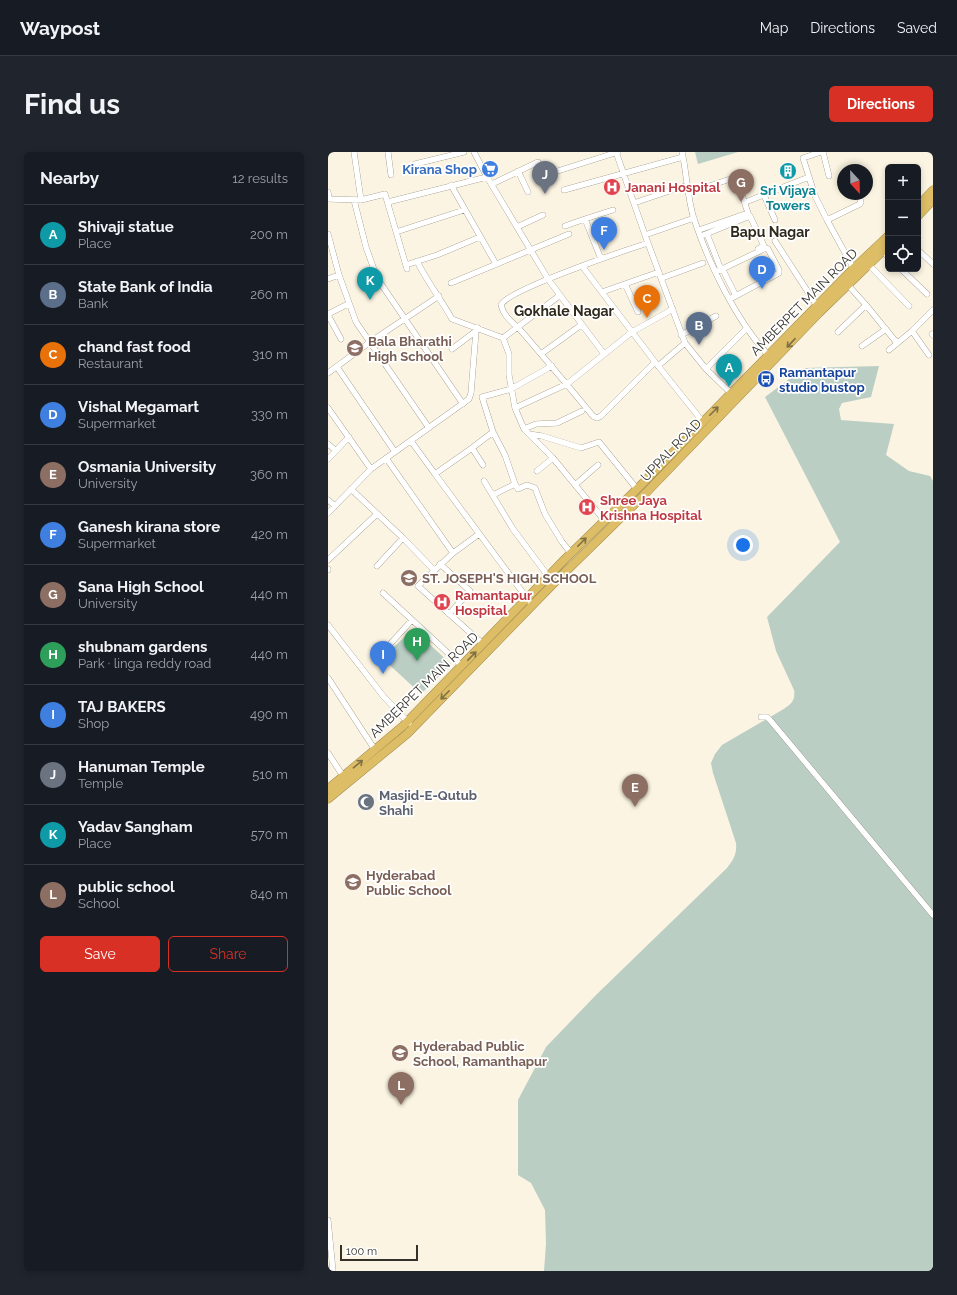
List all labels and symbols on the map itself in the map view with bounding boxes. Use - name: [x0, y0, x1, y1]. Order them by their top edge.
- supermarket icon: Kirana Shop: [480, 159, 500, 179]
- pin: J: [532, 161, 558, 194]
- building icon: Sri Vijaya Towers: [778, 161, 798, 181]
- place label: Kirana Shop: [402, 162, 477, 177]
- north arrow: [837, 164, 873, 200]
- pin: G: [728, 169, 754, 202]
- hospital icon: Janani Hospital: [602, 177, 622, 197]
- place label: Janani Hospital: [625, 180, 721, 195]
- place label: Sri Vijaya Towers: [760, 183, 817, 213]
- pin: F: [591, 217, 617, 250]
- district label: Bapu Nagar: [730, 224, 810, 240]
- street label: AMBERPET MAIN ROAD: [747, 245, 861, 359]
- pin: D: [749, 256, 775, 289]
- pin: K: [357, 267, 383, 300]
- pin: C: [634, 285, 660, 318]
- district label: Gokhale Nagar: [514, 303, 615, 319]
- pin: B: [686, 312, 712, 345]
- place label: Bala Bharathi High School: [368, 334, 452, 364]
- school or university icon: Bala Bharathi High School: [345, 338, 365, 358]
- one-way arrow: [786, 338, 796, 348]
- pin: A: [716, 354, 742, 387]
- place label: Ramantapur studio bustop: [779, 365, 865, 395]
- bus stop icon: Ramantapur studio bustop: [756, 369, 776, 389]
- one-way arrow: [709, 406, 719, 415]
- street label: UPPAL ROAD: [638, 416, 704, 484]
- place label: Shree Jaya Krishna Hospital: [600, 493, 703, 523]
- hospital icon: Shree Jaya Krishna Hospital: [577, 497, 597, 517]
- your location: [733, 535, 753, 555]
- one-way arrow: [577, 537, 587, 547]
- school or university icon: ST. JOSEPH'S HIGH SCHOOL: [399, 568, 419, 588]
- place label: ST. JOSEPH'S HIGH SCHOOL: [422, 571, 597, 586]
- place label: Ramantapur Hospital: [455, 588, 532, 618]
- hospital icon: Ramantapur Hospital: [432, 592, 452, 612]
- pin: H: [404, 628, 430, 661]
- street label: AMBERPET MAIN ROAD: [366, 629, 482, 741]
- pin: I: [370, 641, 396, 674]
- one-way arrow: [468, 651, 477, 661]
- one-way arrow: [440, 690, 450, 700]
- one-way arrow: [352, 760, 363, 769]
- pin: E: [622, 774, 648, 807]
- place label: Masjid-E-Qutub Shahi: [379, 788, 477, 818]
- mosque icon: Masjid-E-Qutub Shahi: [356, 792, 376, 812]
- place label: Hyderabad Public School: [366, 868, 452, 898]
- school or university icon: Hyderabad Public School: [343, 872, 363, 892]
- place label: Hyderabad Public School, Ramanthapur: [413, 1039, 547, 1069]
- school or university icon: Hyderabad Public School, Ramanthapur: [390, 1043, 410, 1063]
- pin: L: [388, 1072, 414, 1105]
- scale bar: [340, 1243, 418, 1262]

